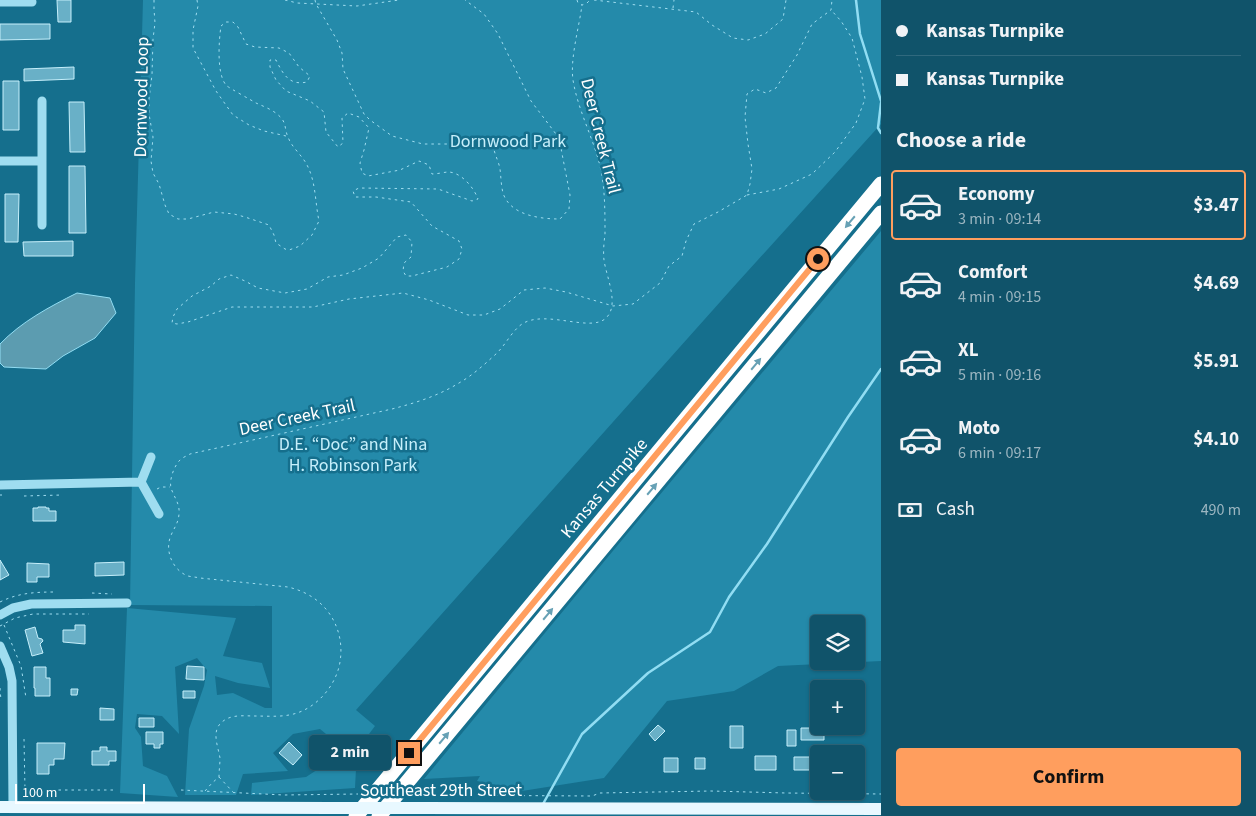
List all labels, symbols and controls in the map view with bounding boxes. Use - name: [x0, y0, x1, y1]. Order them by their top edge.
- text: Kansas Turnpike: [926, 18, 1064, 45]
- street label: Dornwood Loop: [128, 36, 155, 158]
- text: Kansas Turnpike: [926, 66, 1064, 93]
- street label: Deer Creek Trail: [574, 76, 627, 196]
- text: Choose a ride: [896, 124, 1026, 156]
- park label: Dornwood Park: [450, 129, 566, 154]
- text: Economy: [958, 181, 1035, 208]
- icon: car: [898, 183, 943, 228]
- text: $3.47: [1193, 192, 1239, 219]
- text: 3 min · 09:14: [958, 208, 1041, 230]
- one-way arrow: [844, 215, 855, 228]
- route start: [807, 248, 829, 270]
- text: Comfort: [958, 259, 1028, 286]
- icon: car: [898, 261, 943, 306]
- text: $4.69: [1193, 270, 1239, 297]
- text: 4 min · 09:15: [958, 286, 1041, 308]
- text: XL: [958, 337, 979, 364]
- icon: car: [898, 339, 943, 384]
- text: $5.91: [1193, 348, 1239, 375]
- one-way arrow: [750, 358, 761, 370]
- text: 5 min · 09:16: [958, 364, 1041, 386]
- street label: Deer Creek Trail: [237, 393, 358, 442]
- text: Moto: [958, 415, 1000, 442]
- icon: car: [898, 417, 943, 462]
- text: $4.10: [1193, 426, 1239, 453]
- park label: D.E. “Doc” and Nina H. Robinson Park: [279, 432, 427, 478]
- street label: Kansas Turnpike: [555, 433, 654, 544]
- text: 6 min · 09:17: [958, 442, 1041, 464]
- one-way arrow: [646, 483, 658, 495]
- icon: cash: [896, 496, 924, 524]
- text: Cash: [936, 496, 975, 523]
- text: 490 m: [1201, 499, 1241, 521]
- one-way arrow: [542, 608, 554, 620]
- map controls: [810, 615, 865, 800]
- button: layers: [810, 615, 865, 670]
- button: +: [810, 680, 865, 735]
- one-way arrow: [438, 733, 450, 745]
- callout: 2 min: [309, 736, 392, 770]
- text: 2 min: [331, 741, 369, 763]
- route end: [398, 742, 420, 764]
- button: −: [810, 745, 865, 800]
- button: Confirm: [896, 748, 1241, 806]
- street label: Southeast 29th Street: [360, 778, 522, 803]
- scale bar: [15, 781, 145, 804]
- text: 100 m: [22, 783, 57, 803]

